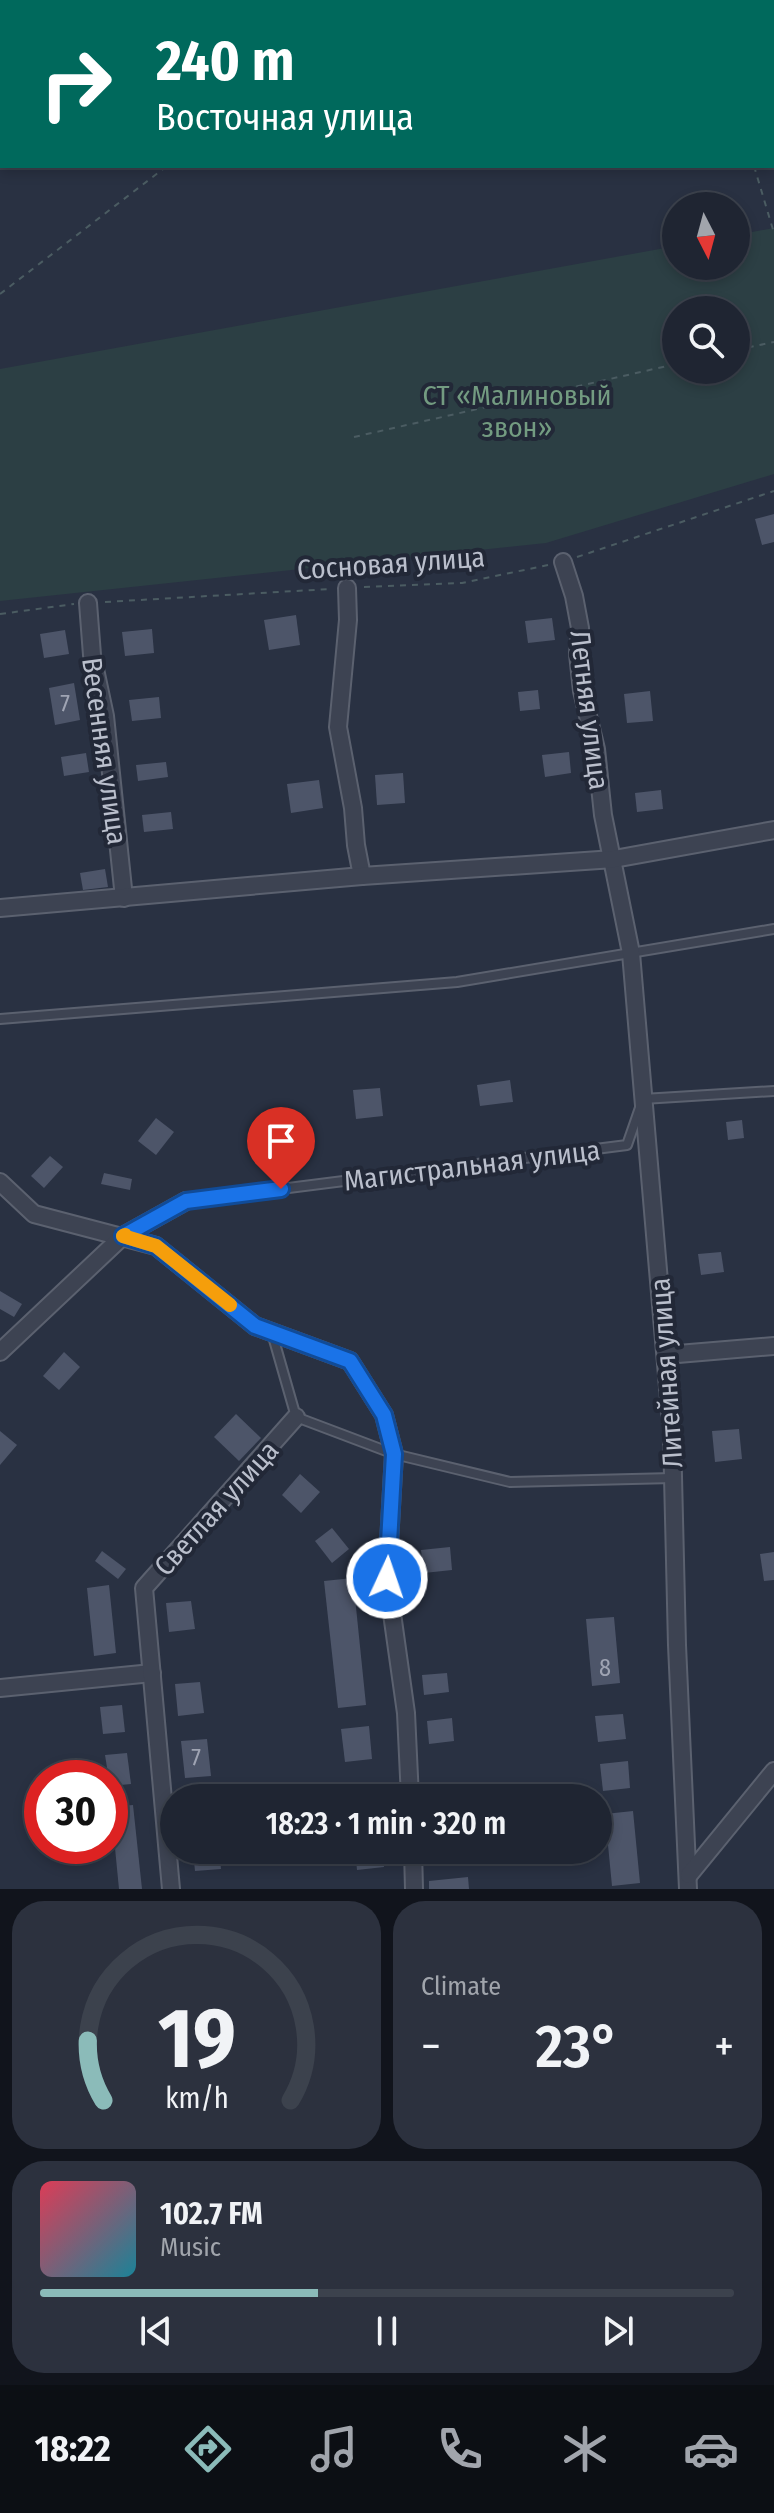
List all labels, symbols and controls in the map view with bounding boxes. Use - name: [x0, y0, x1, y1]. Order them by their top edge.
- text: 240 m: [156, 28, 295, 95]
- icon: right: [24, 32, 128, 136]
- text: Восточная улица: [156, 96, 414, 140]
- north arrow: [662, 192, 750, 280]
- map controls: [662, 192, 750, 384]
- button: search: [662, 296, 750, 384]
- park label: СТ «Малиновый звон»: [422, 379, 612, 444]
- street label: Сосновая улица: [296, 540, 486, 587]
- street label: Летняя улица: [563, 628, 616, 792]
- street label: Весенняя улица: [75, 655, 134, 847]
- house number: 7: [60, 690, 70, 718]
- pin: [247, 1107, 315, 1189]
- icon: arrive: [259, 1119, 303, 1163]
- street label: Магистральная улица: [342, 1133, 602, 1198]
- street label: Литейная улица: [643, 1277, 690, 1469]
- street label: Светлая улица: [147, 1434, 285, 1582]
- position arrow: [345, 1536, 429, 1620]
- house number: 8: [599, 1654, 611, 1682]
- house number: 7: [191, 1744, 201, 1772]
- speed limit sign: 30: [24, 1760, 128, 1864]
- text: 18:23 · 1 min · 320 m: [266, 1806, 506, 1842]
- text: Climate: [421, 1971, 501, 2002]
- text: 19: [157, 1989, 236, 2089]
- text: 23°: [536, 2011, 619, 2083]
- text: −: [421, 2020, 441, 2073]
- text: +: [714, 2020, 734, 2073]
- text: km/h: [165, 2081, 228, 2116]
- text: 102.7 FM: [160, 2196, 263, 2232]
- text: Music: [160, 2232, 221, 2263]
- icon: previous: [134, 2309, 178, 2353]
- icon: pause: [365, 2309, 409, 2353]
- icon: next: [596, 2309, 640, 2353]
- icon: directions: [180, 2421, 236, 2477]
- icon: music: [306, 2421, 362, 2477]
- icon: phone: [432, 2421, 488, 2477]
- icon: climate: [557, 2421, 613, 2477]
- icon: car: [683, 2421, 739, 2477]
- text: 18:22: [35, 2427, 111, 2471]

